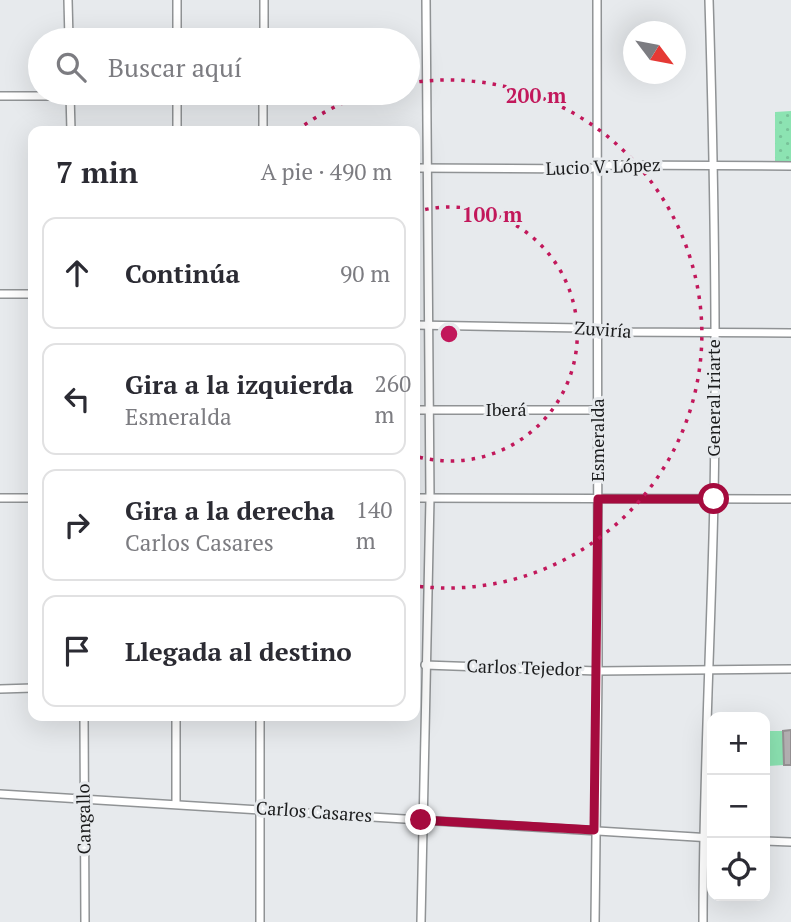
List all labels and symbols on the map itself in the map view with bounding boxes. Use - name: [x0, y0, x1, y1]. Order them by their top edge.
- north arrow: [623, 21, 686, 84]
- text: 200 m: [506, 81, 567, 109]
- street label: Lucio V. López: [545, 152, 661, 180]
- text: 100 m: [462, 200, 523, 228]
- street label: Zuviría: [574, 315, 632, 343]
- centre of rings: [437, 322, 461, 346]
- street label: General Iriarte: [701, 339, 725, 457]
- street label: Iberá: [485, 397, 527, 421]
- street label: Esmeralda: [585, 398, 609, 482]
- route start: [698, 483, 729, 514]
- street label: Carlos Tejedor: [466, 653, 582, 681]
- street label: Cangallo: [70, 783, 96, 855]
- street label: Carlos Casares: [255, 795, 373, 827]
- route end: [405, 804, 436, 835]

